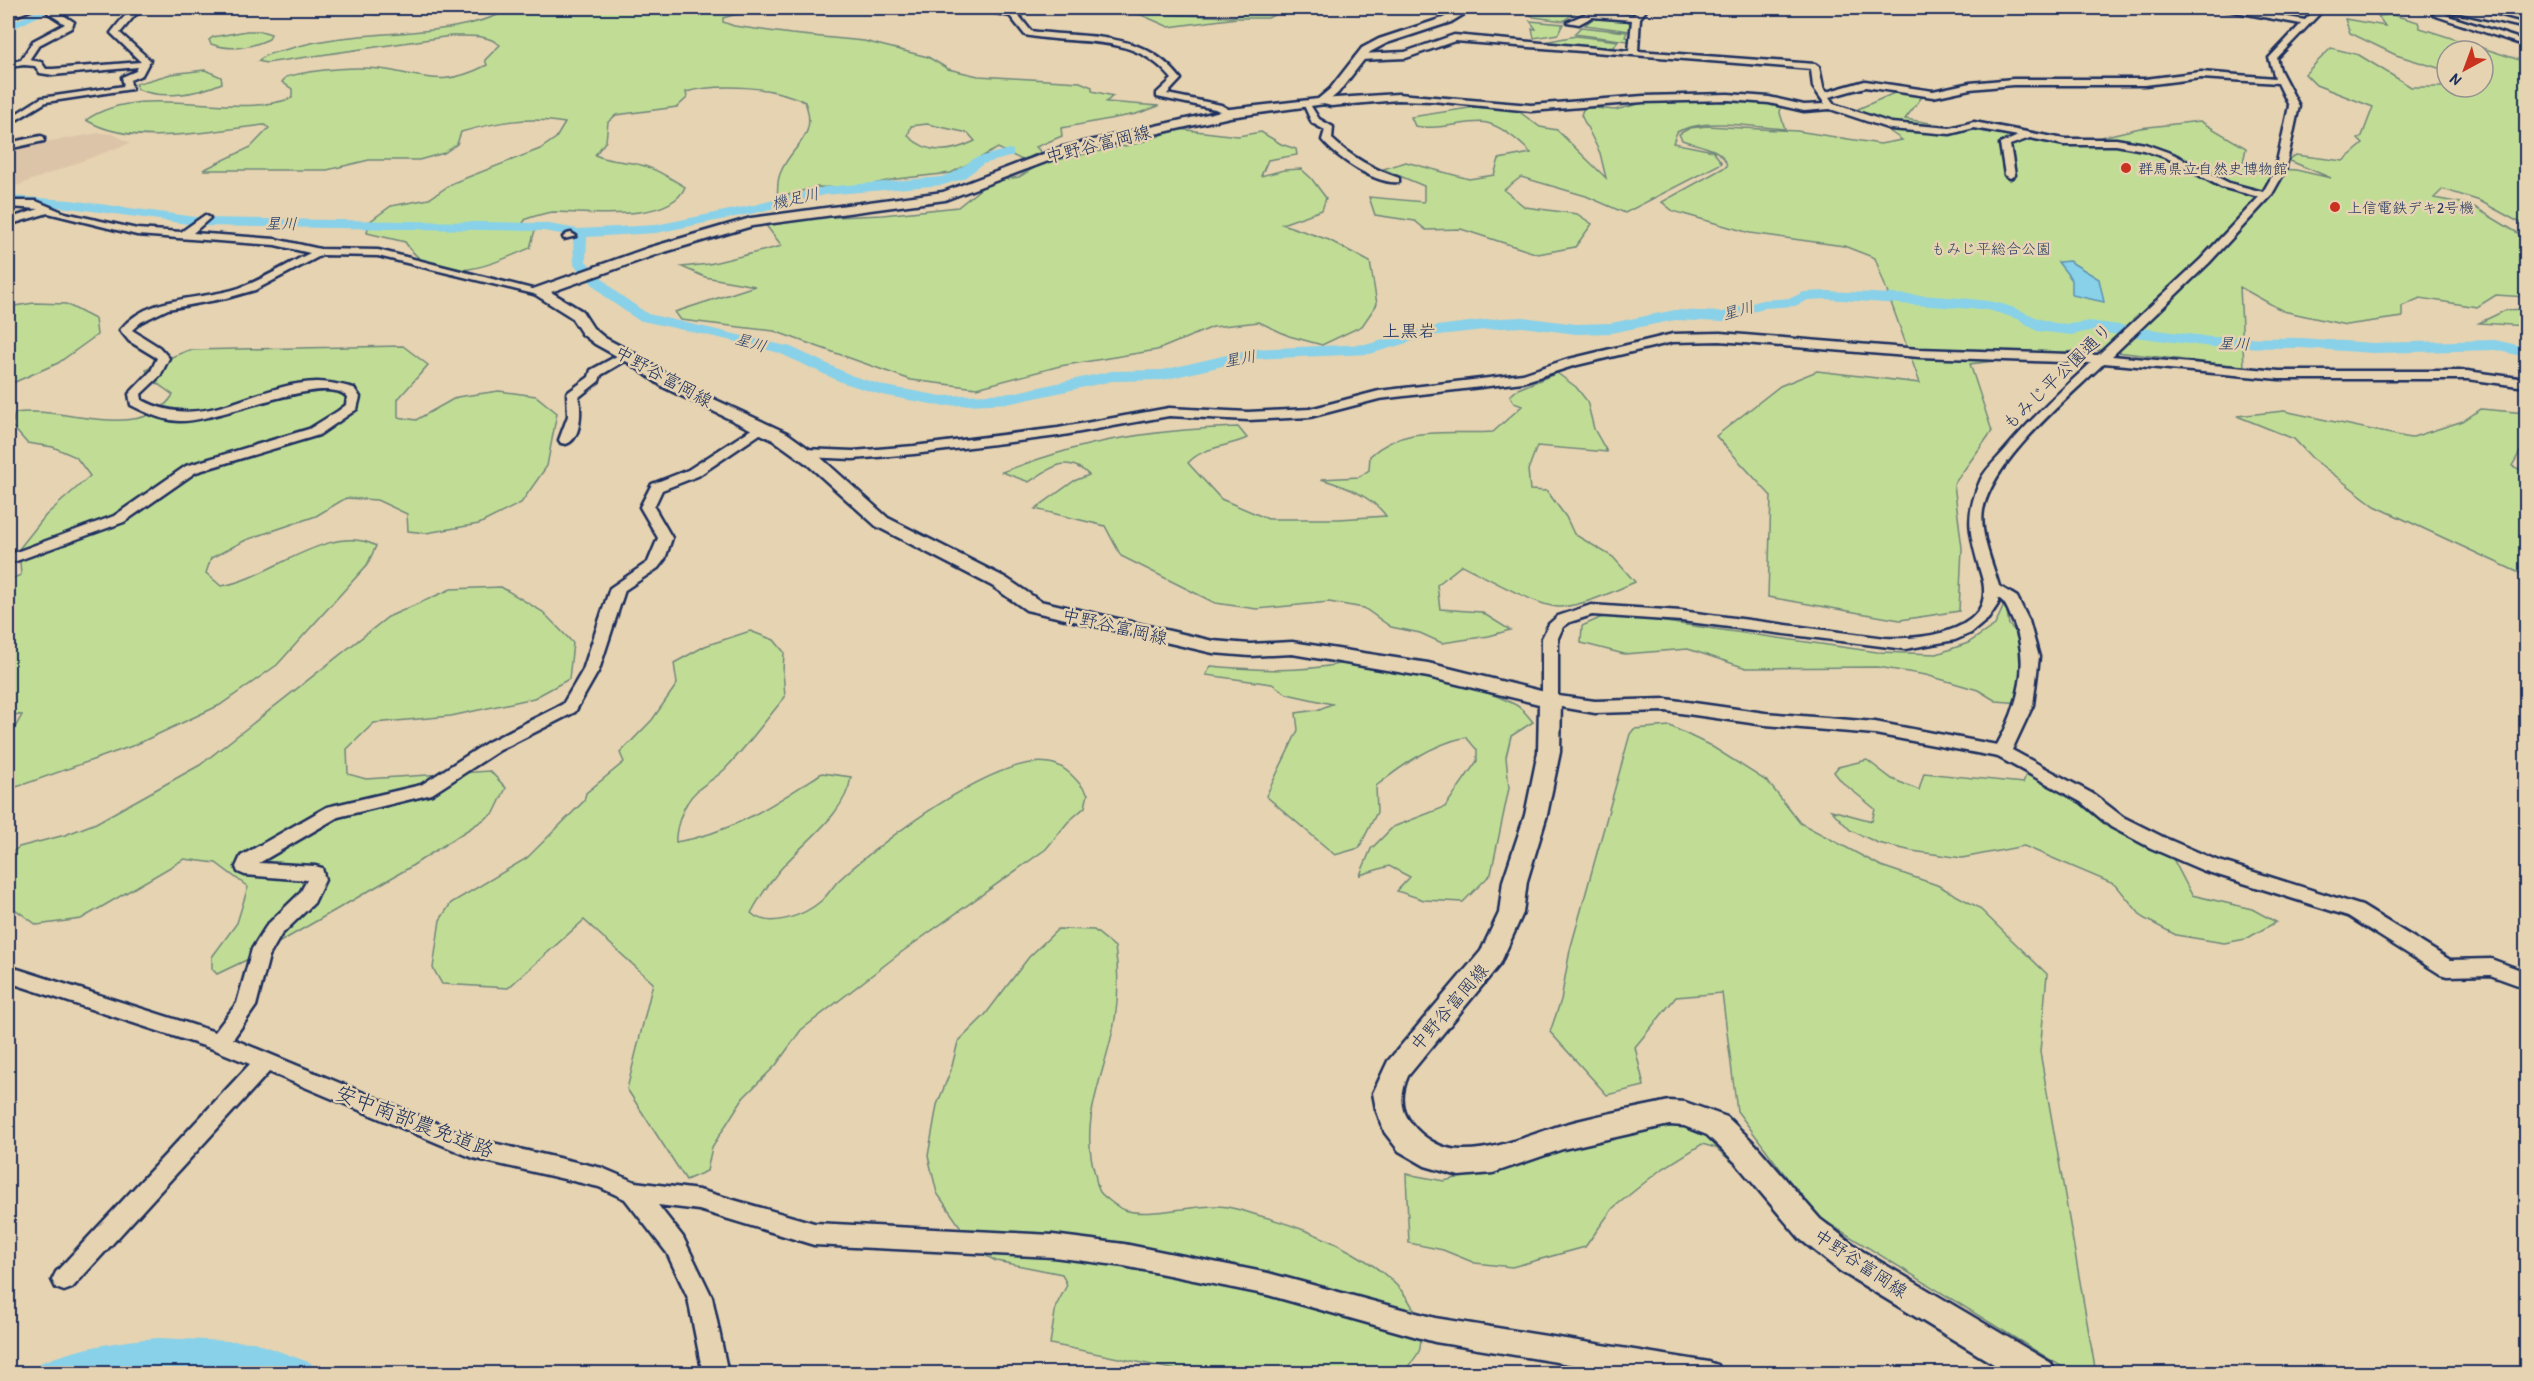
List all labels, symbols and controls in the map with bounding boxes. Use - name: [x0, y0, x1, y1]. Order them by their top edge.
- north arrow: [2435, 39, 2495, 99]
- text: N: [2444, 69, 2466, 91]
- street label: 中野谷富岡線: [1043, 119, 1153, 169]
- place label: 群馬県立自然史博物館: [2138, 158, 2288, 179]
- marker: 群馬県立自然史博物館: [2119, 161, 2133, 175]
- water label: 機足川: [769, 182, 821, 214]
- place label: 上信電鉄デキ2号機: [2347, 197, 2474, 218]
- marker: 上信電鉄デキ2号機: [2328, 200, 2342, 214]
- water label: 星川: [265, 212, 297, 234]
- park label: もみじ平総合公園: [1931, 238, 2051, 259]
- water label: 星川: [1720, 295, 1756, 325]
- street label: もみじ平公園通り: [1997, 317, 2117, 435]
- district label: 上黒岩: [1382, 318, 1436, 343]
- water label: 星川: [733, 327, 769, 357]
- water label: 星川: [2218, 331, 2250, 355]
- street label: 中野谷富岡線: [611, 339, 717, 413]
- water label: 星川: [1222, 344, 1258, 372]
- street label: 中野谷富岡線: [1060, 602, 1170, 650]
- street label: 中野谷富岡線: [1404, 958, 1494, 1056]
- street label: 安中南部農免道路: [331, 1077, 499, 1165]
- street label: 中野谷富岡線: [1809, 1222, 1913, 1304]

